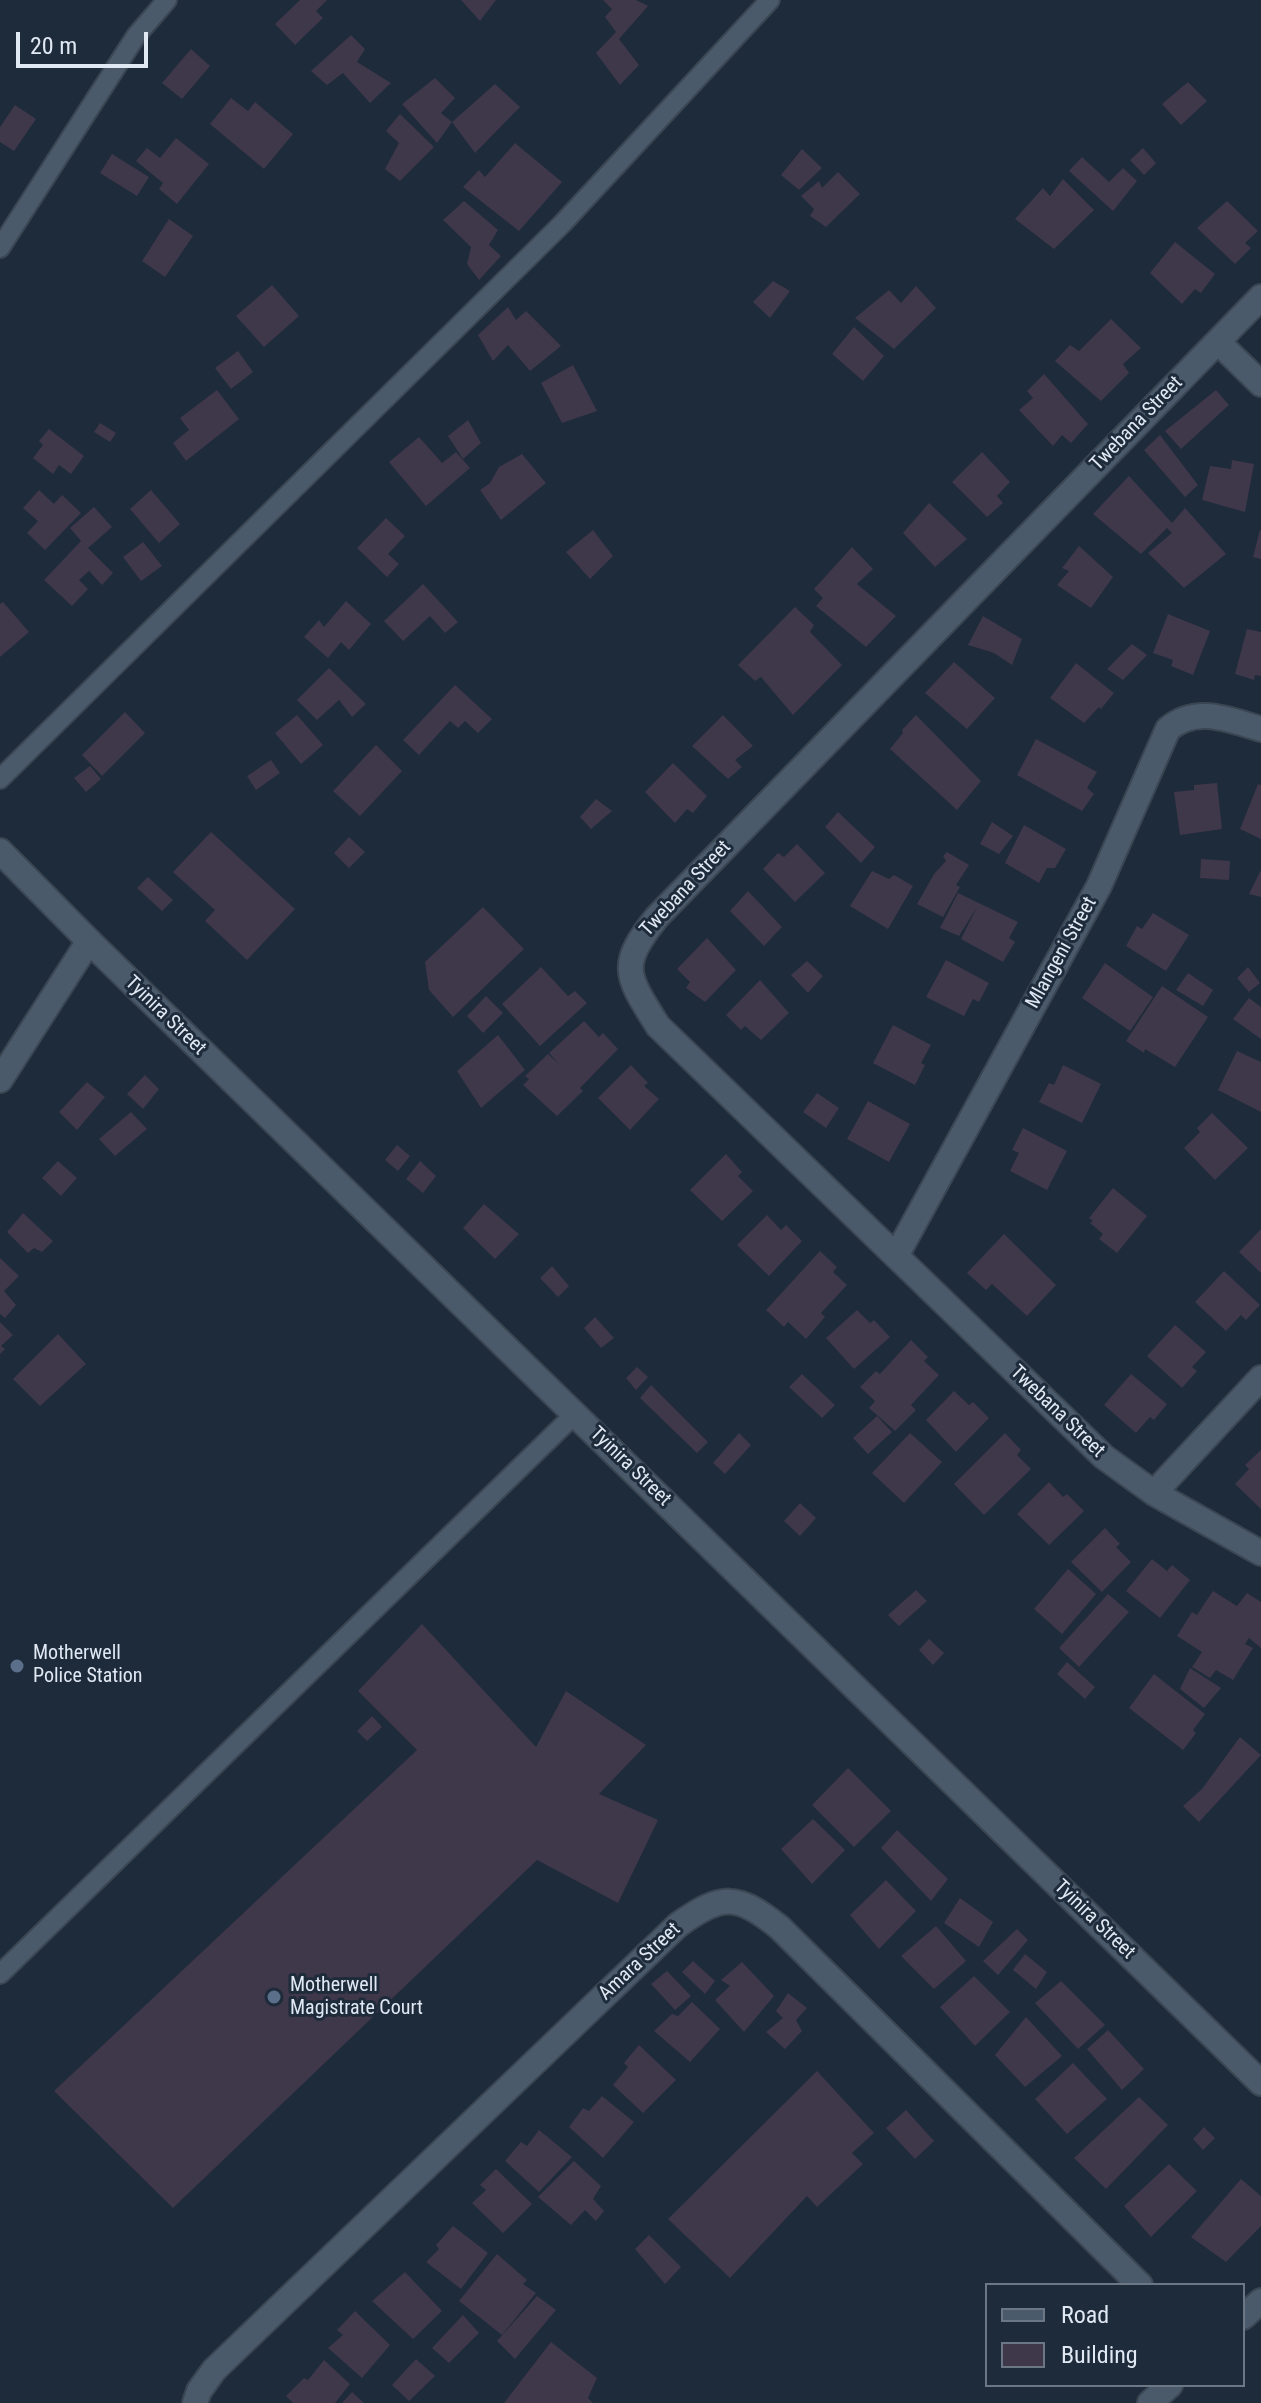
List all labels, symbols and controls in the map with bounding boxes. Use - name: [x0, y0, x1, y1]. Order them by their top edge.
- scale bar: [20, 16, 152, 66]
- text: 20 m: [30, 32, 77, 60]
- street label: Twebana Street: [1086, 372, 1188, 476]
- street label: Twebana Street: [635, 836, 737, 942]
- street label: Mlangeni Street: [1021, 893, 1103, 1013]
- street label: Tyinira Street: [119, 971, 211, 1061]
- street label: Twebana Street: [1005, 1361, 1109, 1463]
- street label: Tyinira Street: [584, 1422, 676, 1512]
- place label: Motherwell Police Station: [33, 1642, 142, 1689]
- marker: Motherwell Police Station: [8, 1657, 26, 1675]
- street label: Tyinira Street: [1048, 1875, 1140, 1965]
- street label: Amara Street: [594, 1918, 686, 2006]
- place label: Motherwell Magistrate Court: [290, 1974, 423, 2021]
- marker: Motherwell Magistrate Court: [265, 1988, 283, 2006]
- legend: [985, 2283, 1245, 2387]
- text: Road: [1061, 2301, 1109, 2329]
- text: Building: [1061, 2341, 1138, 2369]

